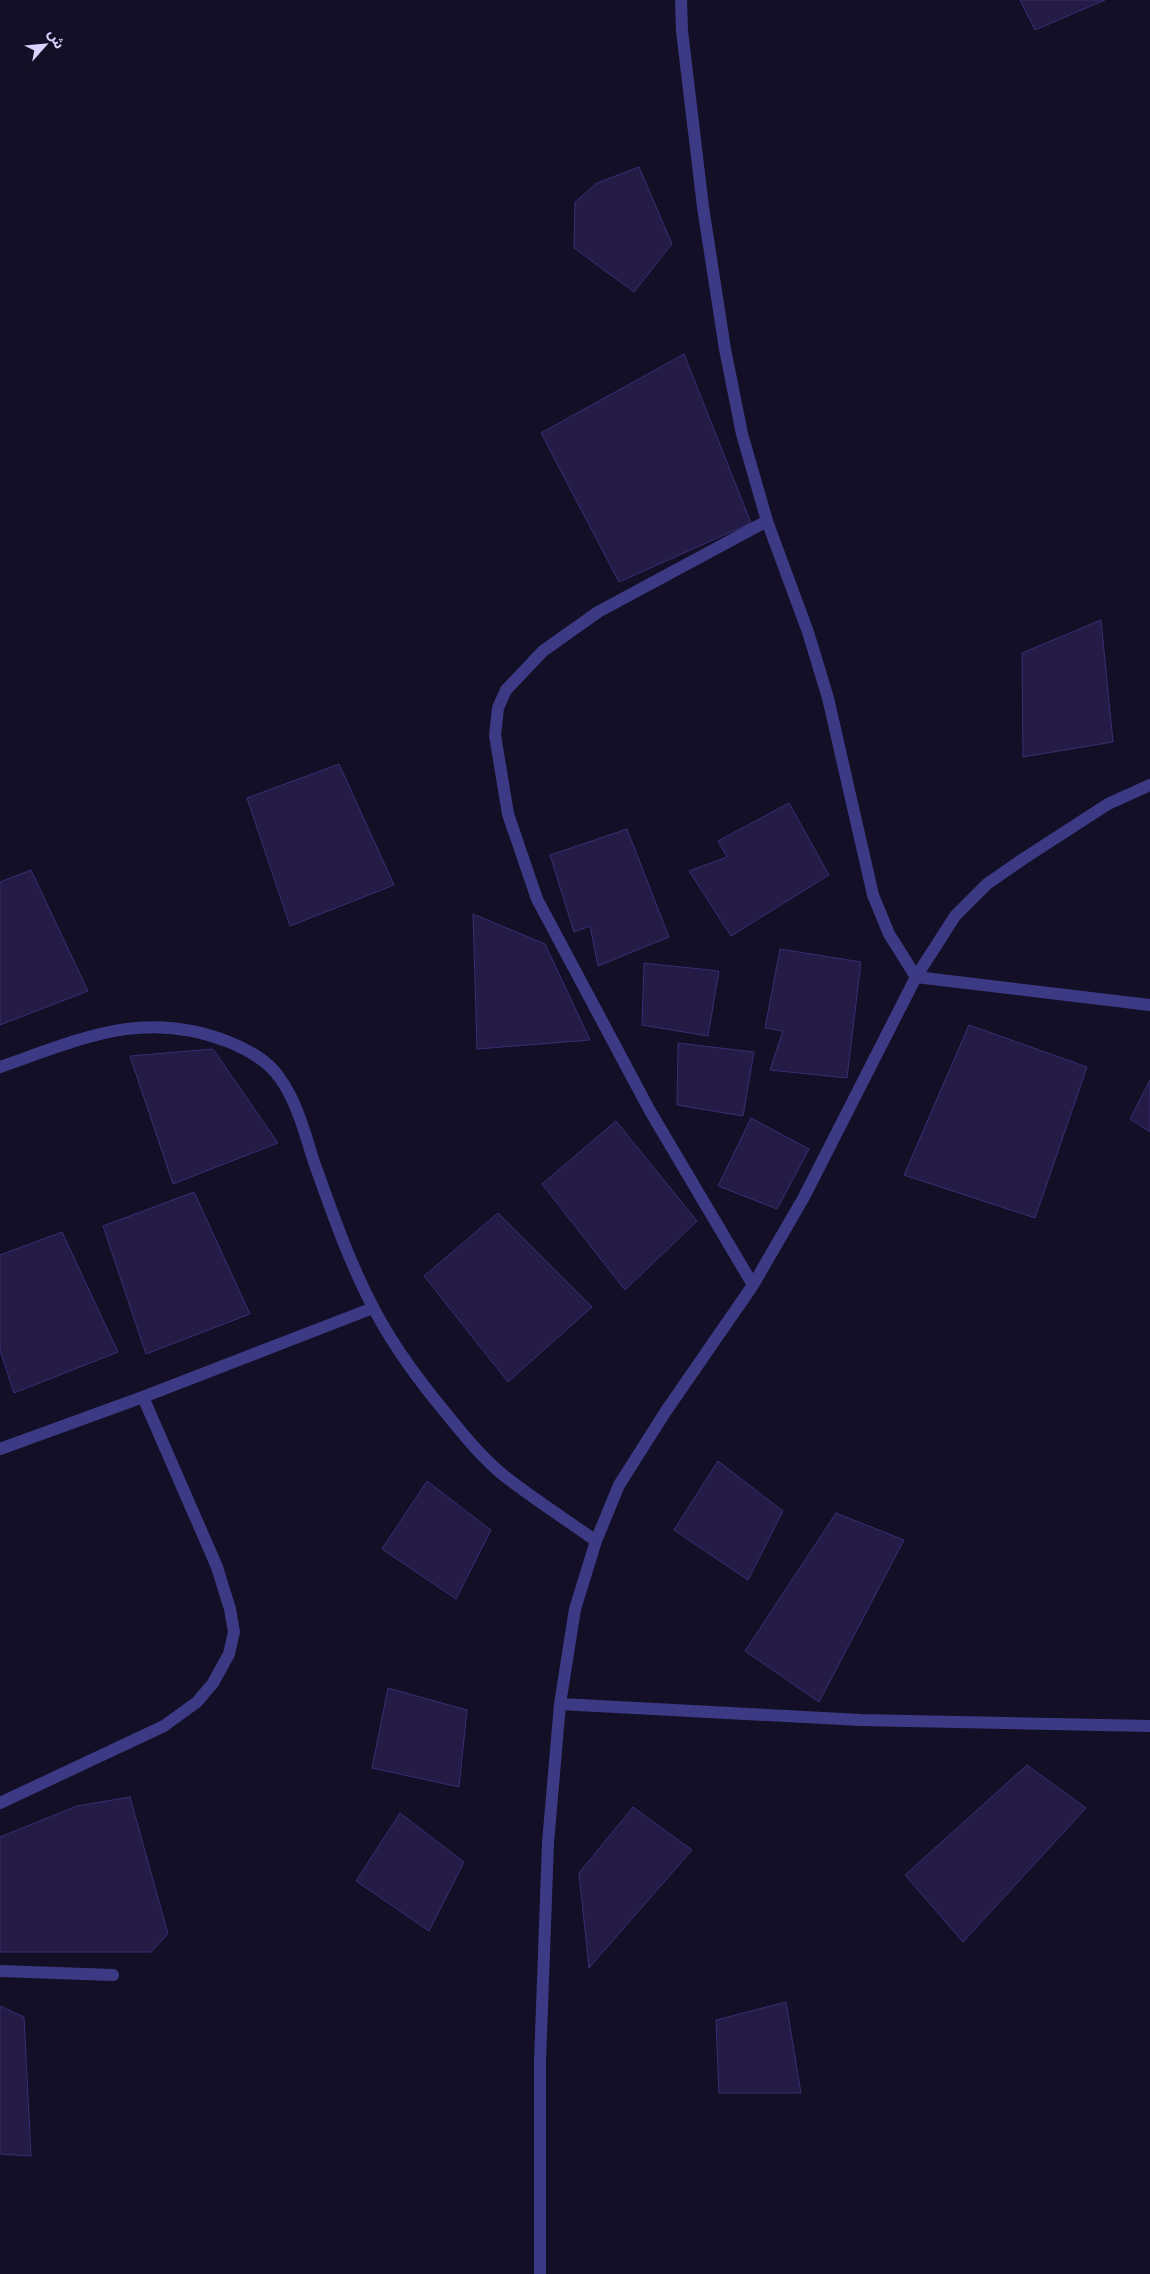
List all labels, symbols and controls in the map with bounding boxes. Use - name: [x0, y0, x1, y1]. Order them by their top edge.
- north arrow: [20, 20, 70, 70]
- text: ش: [45, 27, 68, 51]

